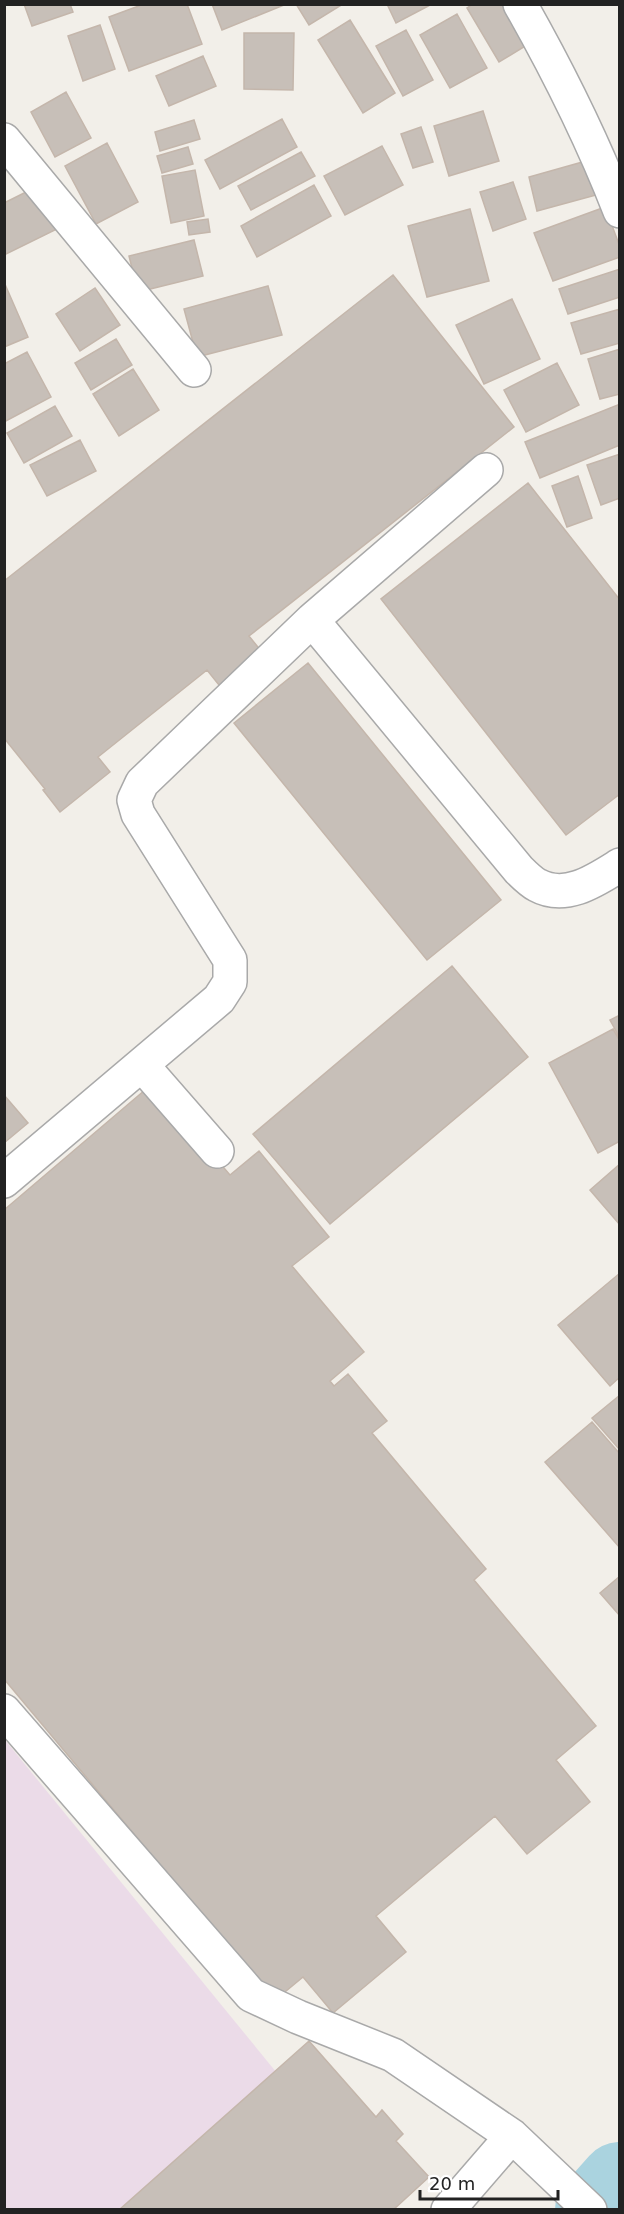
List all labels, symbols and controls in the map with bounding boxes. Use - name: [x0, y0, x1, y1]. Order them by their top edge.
- scale bar: [420, 2163, 558, 2201]
- text: 20 m: [429, 2173, 475, 2194]

